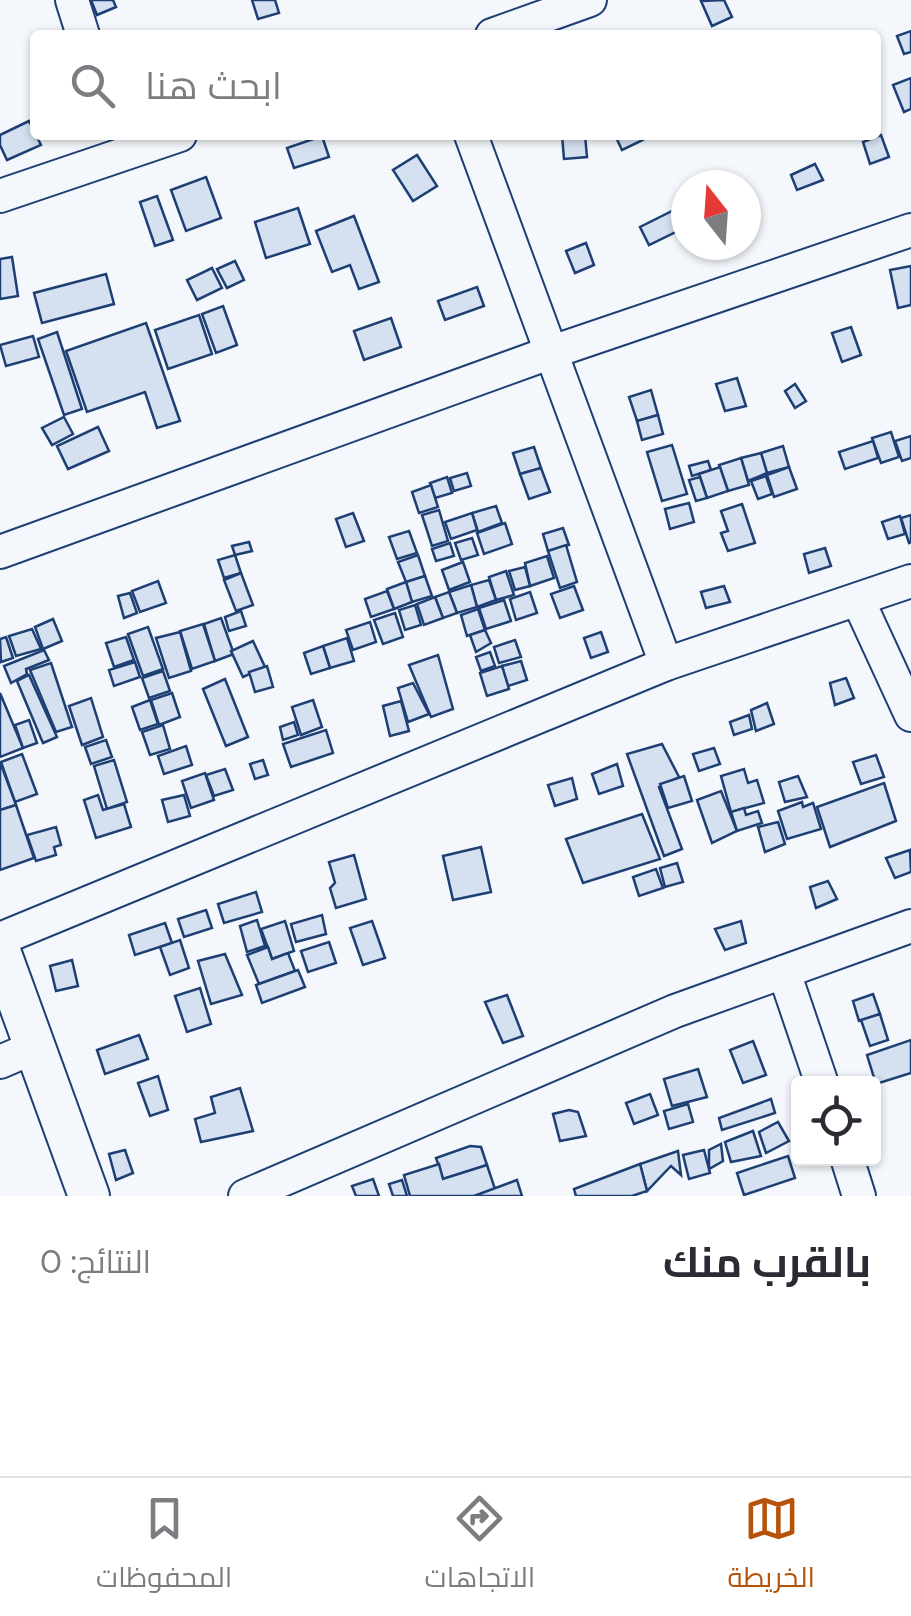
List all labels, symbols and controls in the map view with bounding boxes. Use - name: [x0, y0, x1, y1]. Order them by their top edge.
- search box: [30, 30, 881, 140]
- icon: search: [65, 58, 120, 113]
- text: ابحث هنا: [145, 61, 282, 111]
- north arrow: [671, 170, 761, 260]
- map controls: [791, 1076, 881, 1166]
- button: locate: [791, 1076, 881, 1166]
- text: بالقرب منك: [663, 1235, 871, 1290]
- text: النتائج: 0: [40, 1241, 151, 1283]
- tab: المحفوظات: [96, 1491, 232, 1603]
- tab: الاتجاهات: [425, 1491, 535, 1603]
- tab: الخريطة: [728, 1491, 815, 1603]

